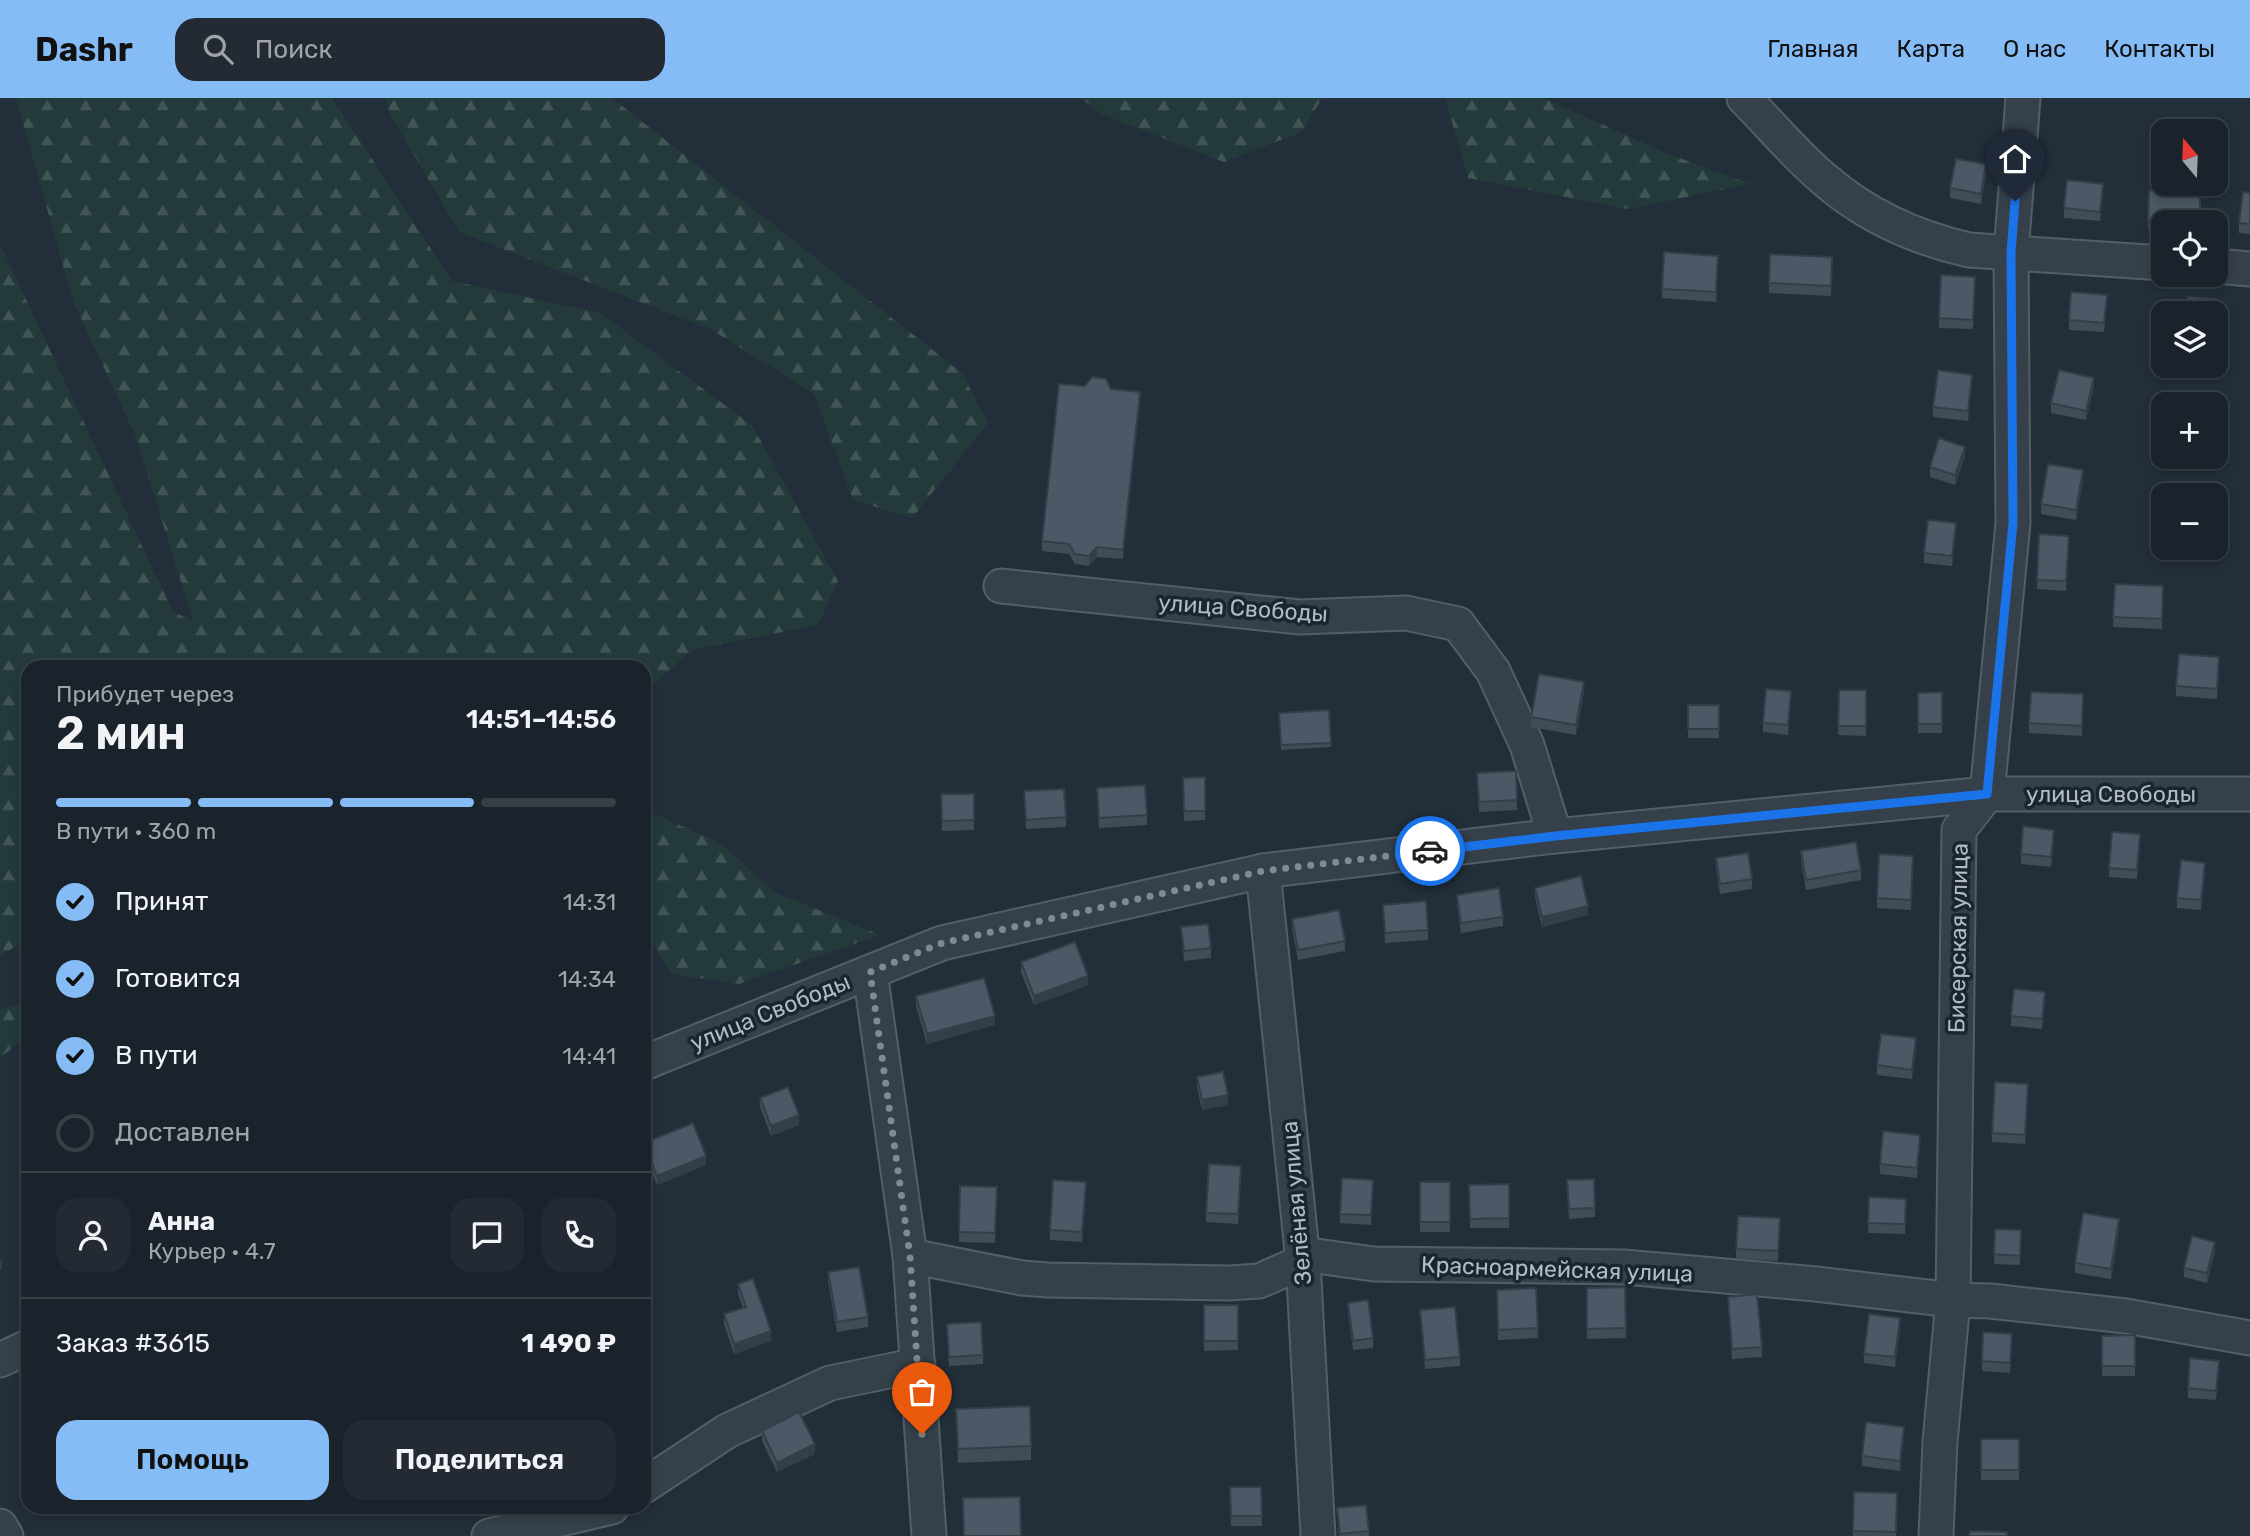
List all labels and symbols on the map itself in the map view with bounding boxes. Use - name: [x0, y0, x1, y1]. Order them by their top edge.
- north arrow: [2151, 119, 2228, 196]
- pin: [1985, 129, 2045, 201]
- street label: улица Свободы: [1157, 588, 1329, 628]
- street label: улица Свободы: [2026, 780, 2196, 808]
- courier: [1395, 816, 1465, 886]
- street label: Бисерская улица: [1942, 843, 1974, 1033]
- street label: улица Свободы: [686, 967, 854, 1057]
- street label: Зелёная улица: [1275, 1120, 1317, 1286]
- street label: Красноармейская улица: [1421, 1250, 1693, 1288]
- pin: [892, 1362, 952, 1434]

